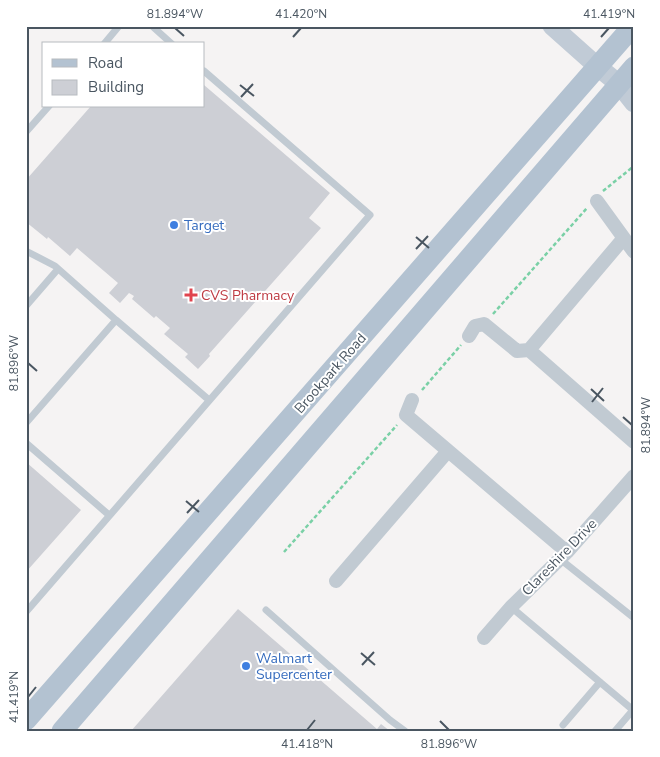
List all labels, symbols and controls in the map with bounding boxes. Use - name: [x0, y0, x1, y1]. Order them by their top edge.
- text: 81.894°W: [147, 6, 203, 22]
- text: 41.420°N: [275, 6, 327, 22]
- text: 41.419°N: [583, 6, 635, 22]
- legend: [42, 42, 205, 108]
- text: Road: [88, 53, 123, 73]
- text: Building: [88, 77, 144, 97]
- place label: Target: [184, 216, 224, 235]
- marker: Target: [168, 219, 180, 231]
- place label: CVS Pharmacy: [201, 286, 295, 305]
- marker: CVS Pharmacy: [185, 289, 197, 301]
- street label: Brookpark Road: [290, 329, 371, 418]
- text: 81.896°W: [6, 335, 22, 391]
- text: 81.894°W: [638, 397, 654, 453]
- street label: Clareshire Drive: [518, 515, 601, 600]
- place label: Walmart Supercenter: [256, 649, 332, 684]
- marker: Walmart Supercenter: [240, 660, 252, 672]
- text: 41.419°N: [6, 671, 22, 723]
- text: 41.418°N: [281, 736, 333, 752]
- text: 81.896°W: [421, 736, 477, 752]

